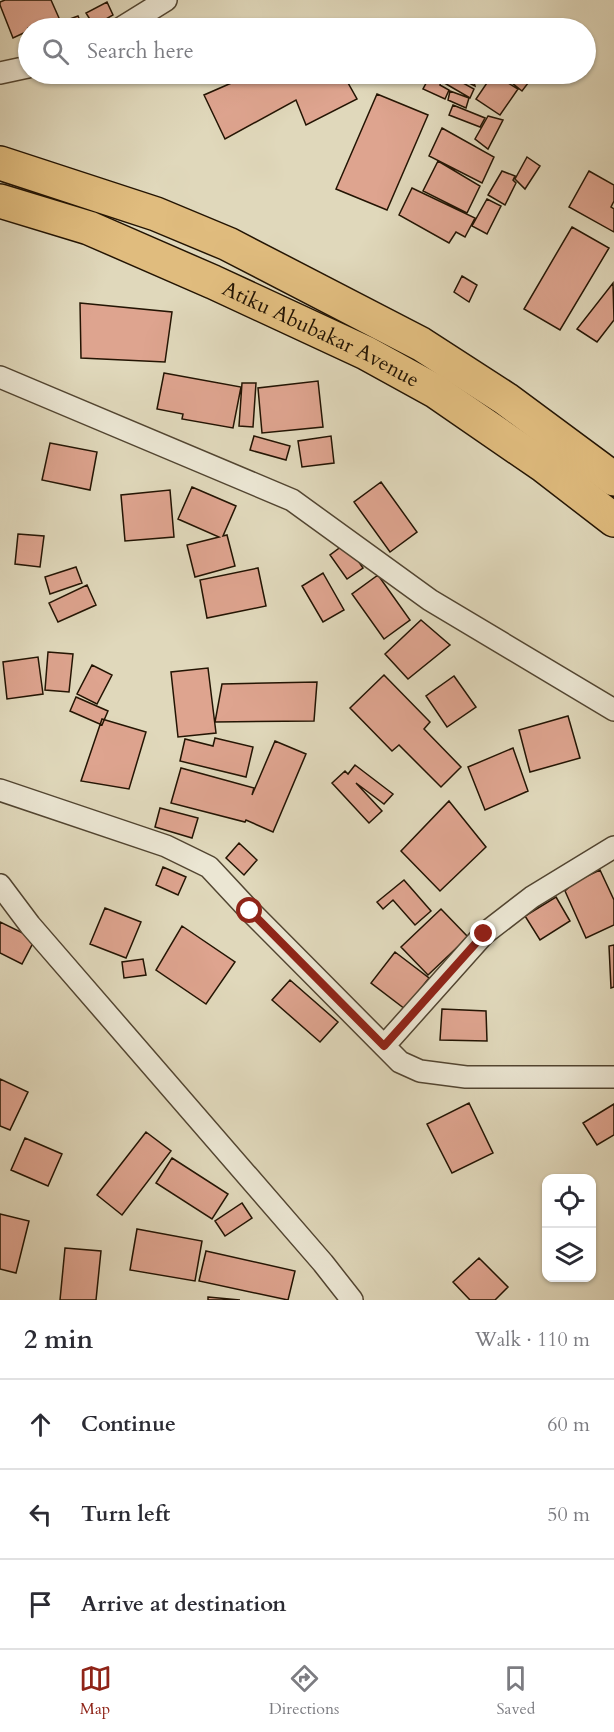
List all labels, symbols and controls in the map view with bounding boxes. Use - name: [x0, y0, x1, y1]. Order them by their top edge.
- search box: [18, 18, 596, 84]
- icon: search: [39, 35, 72, 68]
- text: Search here: [87, 36, 194, 66]
- street label: Atiku Abubakar Avenue: [218, 274, 425, 394]
- route start: [236, 897, 262, 923]
- route end: [470, 920, 496, 946]
- map controls: [542, 1174, 596, 1282]
- button: locate: [542, 1174, 596, 1228]
- button: layers: [542, 1228, 596, 1282]
- text: 2 min: [24, 1322, 93, 1357]
- text: Walk · 110 m: [475, 1326, 590, 1353]
- icon: ahead: [24, 1408, 57, 1441]
- text: Continue: [81, 1409, 176, 1439]
- text: 60 m: [547, 1411, 590, 1438]
- icon: left: [24, 1498, 57, 1531]
- text: Turn left: [81, 1499, 170, 1529]
- text: 50 m: [547, 1501, 590, 1528]
- icon: arrive: [24, 1588, 57, 1621]
- text: Arrive at destination: [81, 1589, 286, 1619]
- tab: Map: [79, 1662, 112, 1720]
- tab: Directions: [269, 1662, 339, 1720]
- tab: Saved: [497, 1662, 535, 1720]

